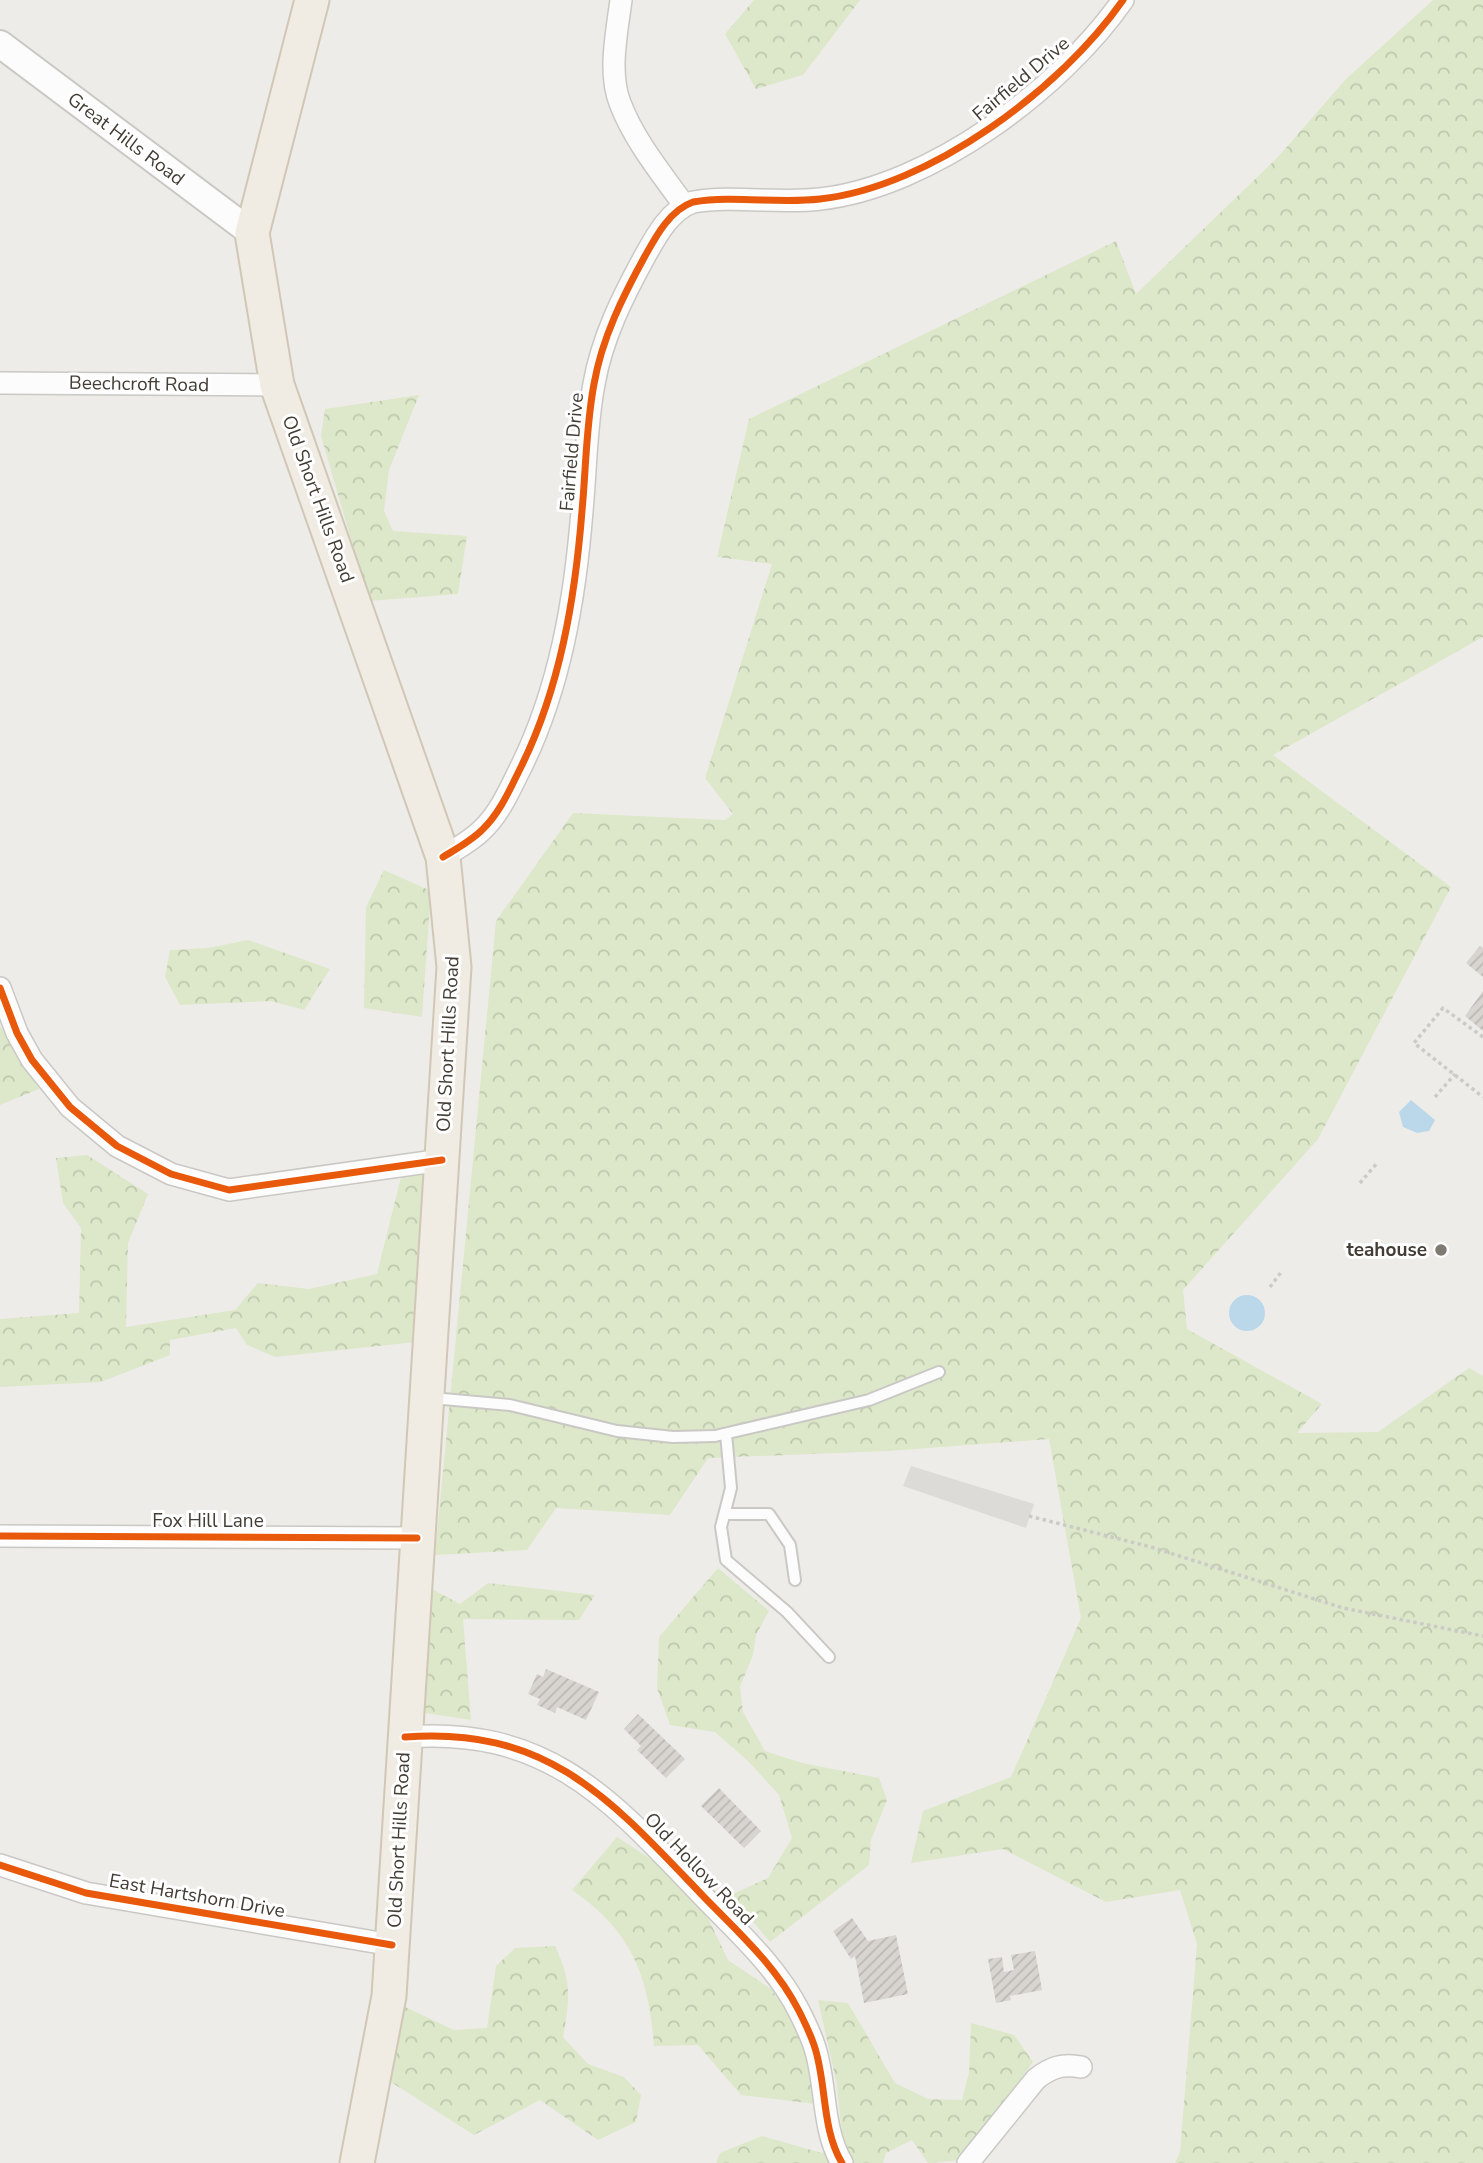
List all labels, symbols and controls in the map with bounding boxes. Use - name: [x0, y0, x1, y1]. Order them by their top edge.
- street label: Fairfield Drive: [967, 31, 1075, 127]
- street label: Great Hills Road: [62, 86, 190, 192]
- street label: Beechcroft Road: [69, 370, 209, 398]
- street label: Fairfield Drive: [554, 392, 590, 512]
- street label: Old Short Hills Road: [276, 412, 360, 586]
- street label: Old Short Hills Road: [430, 955, 466, 1133]
- place label: teahouse: [1346, 1237, 1427, 1263]
- marker: teahouse: [1433, 1242, 1449, 1258]
- street label: Fox Hill Lane: [152, 1508, 264, 1534]
- street label: Old Short Hills Road: [381, 1751, 417, 1929]
- street label: Old Hollow Road: [638, 1807, 760, 1931]
- street label: East Hartshorn Drive: [107, 1868, 287, 1924]

